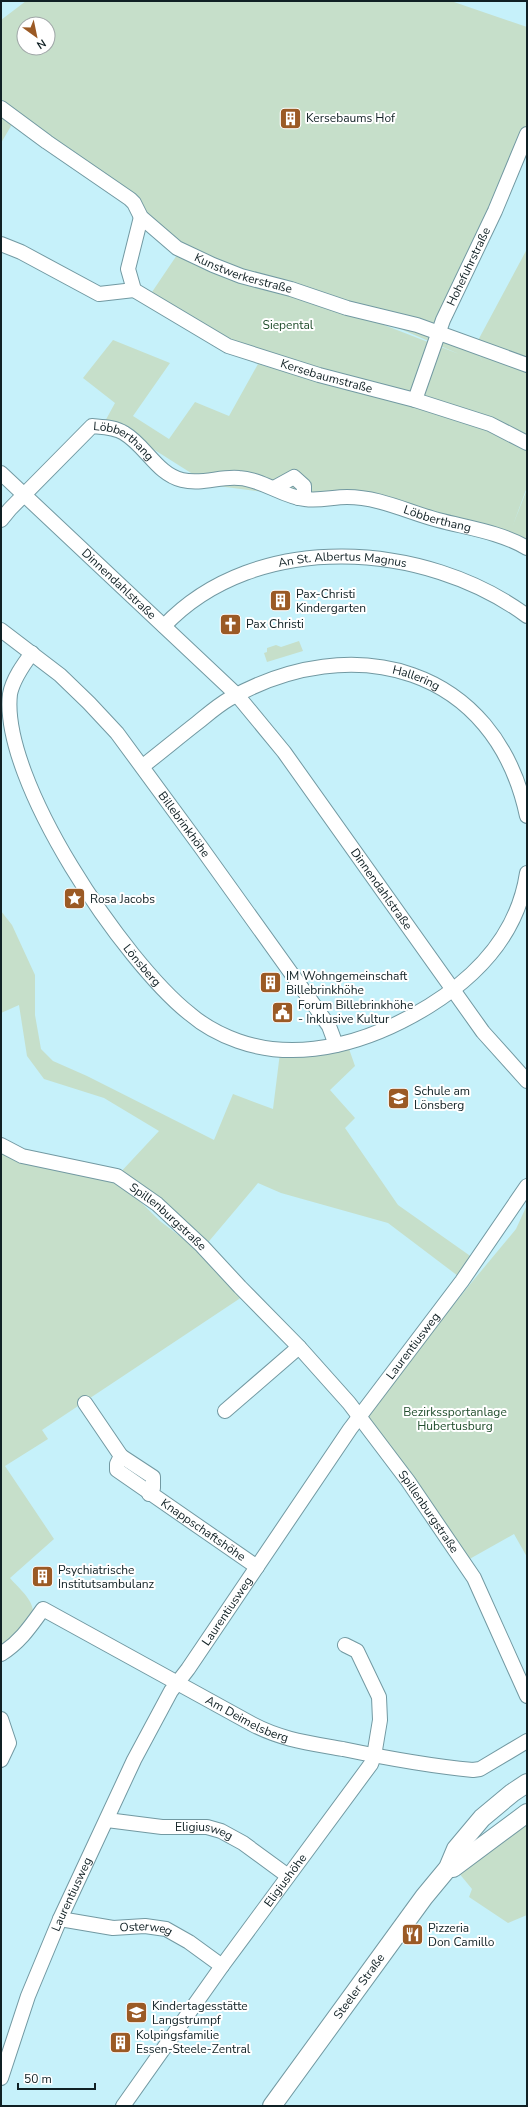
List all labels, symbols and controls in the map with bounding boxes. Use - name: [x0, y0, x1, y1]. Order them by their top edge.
- north arrow: [16, 16, 56, 56]
- text: N: [34, 35, 49, 52]
- building icon: Kersebaums Hof: [277, 105, 303, 131]
- place label: Kersebaums Hof: [306, 110, 396, 126]
- street label: Hohefuhrstraße: [443, 225, 494, 308]
- street label: Kunstwerkerstraße: [192, 249, 294, 297]
- park label: Siepental: [263, 317, 314, 333]
- street label: Kersebaumstraße: [279, 355, 374, 397]
- street label: Löbberthang: [93, 418, 157, 464]
- street label: Löbberthang: [402, 502, 473, 536]
- street label: Dinnendahlstraße: [78, 545, 160, 623]
- street label: An St. Albertus Magnus: [277, 548, 409, 571]
- place label: Pax-Christi Kindergarten: [296, 586, 366, 616]
- building icon: Pax-Christi Kindergarten: [268, 588, 294, 614]
- church icon: Pax Christi: [218, 611, 244, 637]
- place label: Pax Christi: [246, 616, 304, 632]
- street label: Hallering: [391, 662, 443, 694]
- street label: Billebrinkhöhe: [155, 788, 214, 861]
- street label: Dinnendahlstraße: [347, 845, 416, 933]
- place icon: Rosa Jacobs: [62, 886, 88, 912]
- place label: Rosa Jacobs: [90, 891, 155, 907]
- street label: Lönsberg: [120, 941, 165, 990]
- place label: IM Wohngemeinschaft Billebrinkhöhe: [286, 968, 408, 998]
- building icon: IM Wohngemeinschaft Billebrinkhöhe: [258, 970, 284, 996]
- place label: Forum Billebrinkhöhe - Inklusive Kultur: [298, 997, 413, 1027]
- public building icon: Forum Billebrinkhöhe - Inklusive Kultur: [269, 999, 295, 1025]
- place label: Schule am Lönsberg: [414, 1083, 470, 1113]
- school or university icon: Schule am Lönsberg: [386, 1085, 412, 1111]
- street label: Spillenburgstraße: [126, 1179, 210, 1254]
- street label: Laurentiusweg: [382, 1309, 443, 1383]
- park label: Bezirkssportanlage Hubertusburg: [403, 1404, 507, 1434]
- street label: Spillenburgstraße: [395, 1467, 463, 1556]
- street label: Knappschaftshöhe: [158, 1495, 249, 1565]
- place label: Psychiatrische Institutsambulanz: [58, 1562, 155, 1592]
- building icon: Psychiatrische Institutsambulanz: [30, 1564, 56, 1590]
- street label: Laurentiusweg: [198, 1574, 256, 1649]
- street label: Am Deimelsberg: [203, 1692, 290, 1746]
- street label: Eligiusweg: [175, 1819, 236, 1844]
- street label: Eligiushöhe: [260, 1850, 310, 1910]
- street label: Laurentiusweg: [48, 1855, 96, 1934]
- street label: Osterweg: [119, 1918, 176, 1939]
- place label: Pizzeria Don Camillo: [428, 1920, 495, 1950]
- restaurant icon: Pizzeria Don Camillo: [399, 1922, 425, 1948]
- street label: Steeler Straße: [330, 1950, 388, 2022]
- place label: Kindertagesstätte Langstrumpf: [152, 1998, 248, 2028]
- school or university icon: Kindertagesstätte Langstrumpf: [124, 2000, 150, 2026]
- place label: Kolpingsfamilie Essen-Steele-Zentral: [136, 2027, 251, 2057]
- building icon: Kolpingsfamilie Essen-Steele-Zentral: [107, 2029, 133, 2055]
- scale bar: [18, 2065, 95, 2091]
- text: 50 m: [24, 2071, 52, 2087]

